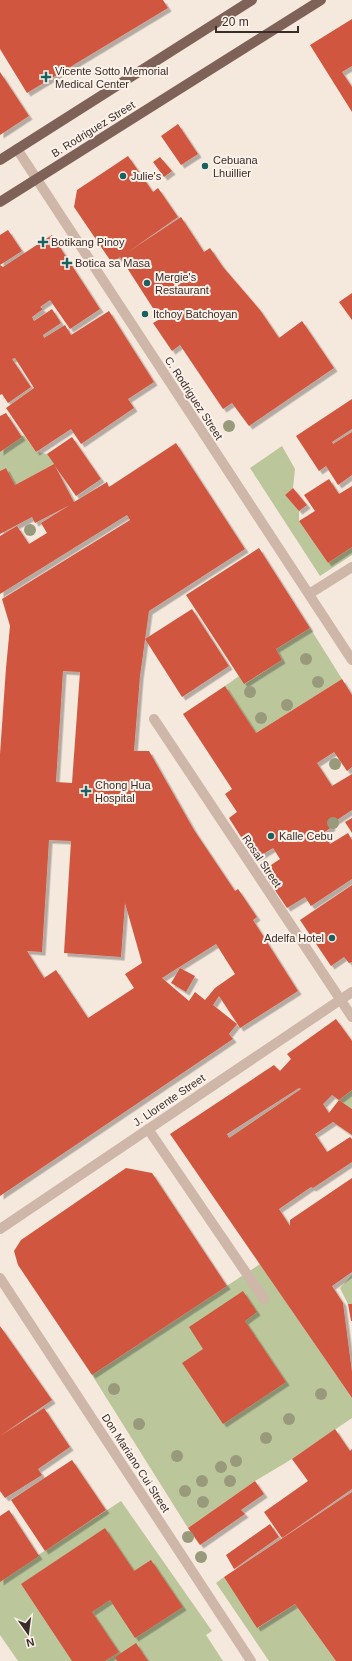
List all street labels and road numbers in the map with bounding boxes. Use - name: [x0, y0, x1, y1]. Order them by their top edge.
- street label: B. Rodriguez Street: [49, 98, 137, 160]
- street label: C. Rodriguez Street: [163, 354, 225, 442]
- street label: Rosal Street: [240, 833, 284, 889]
- street label: J. Llorente Street: [131, 1072, 207, 1128]
- street label: Don Mariano Cui Street: [100, 1412, 172, 1514]

